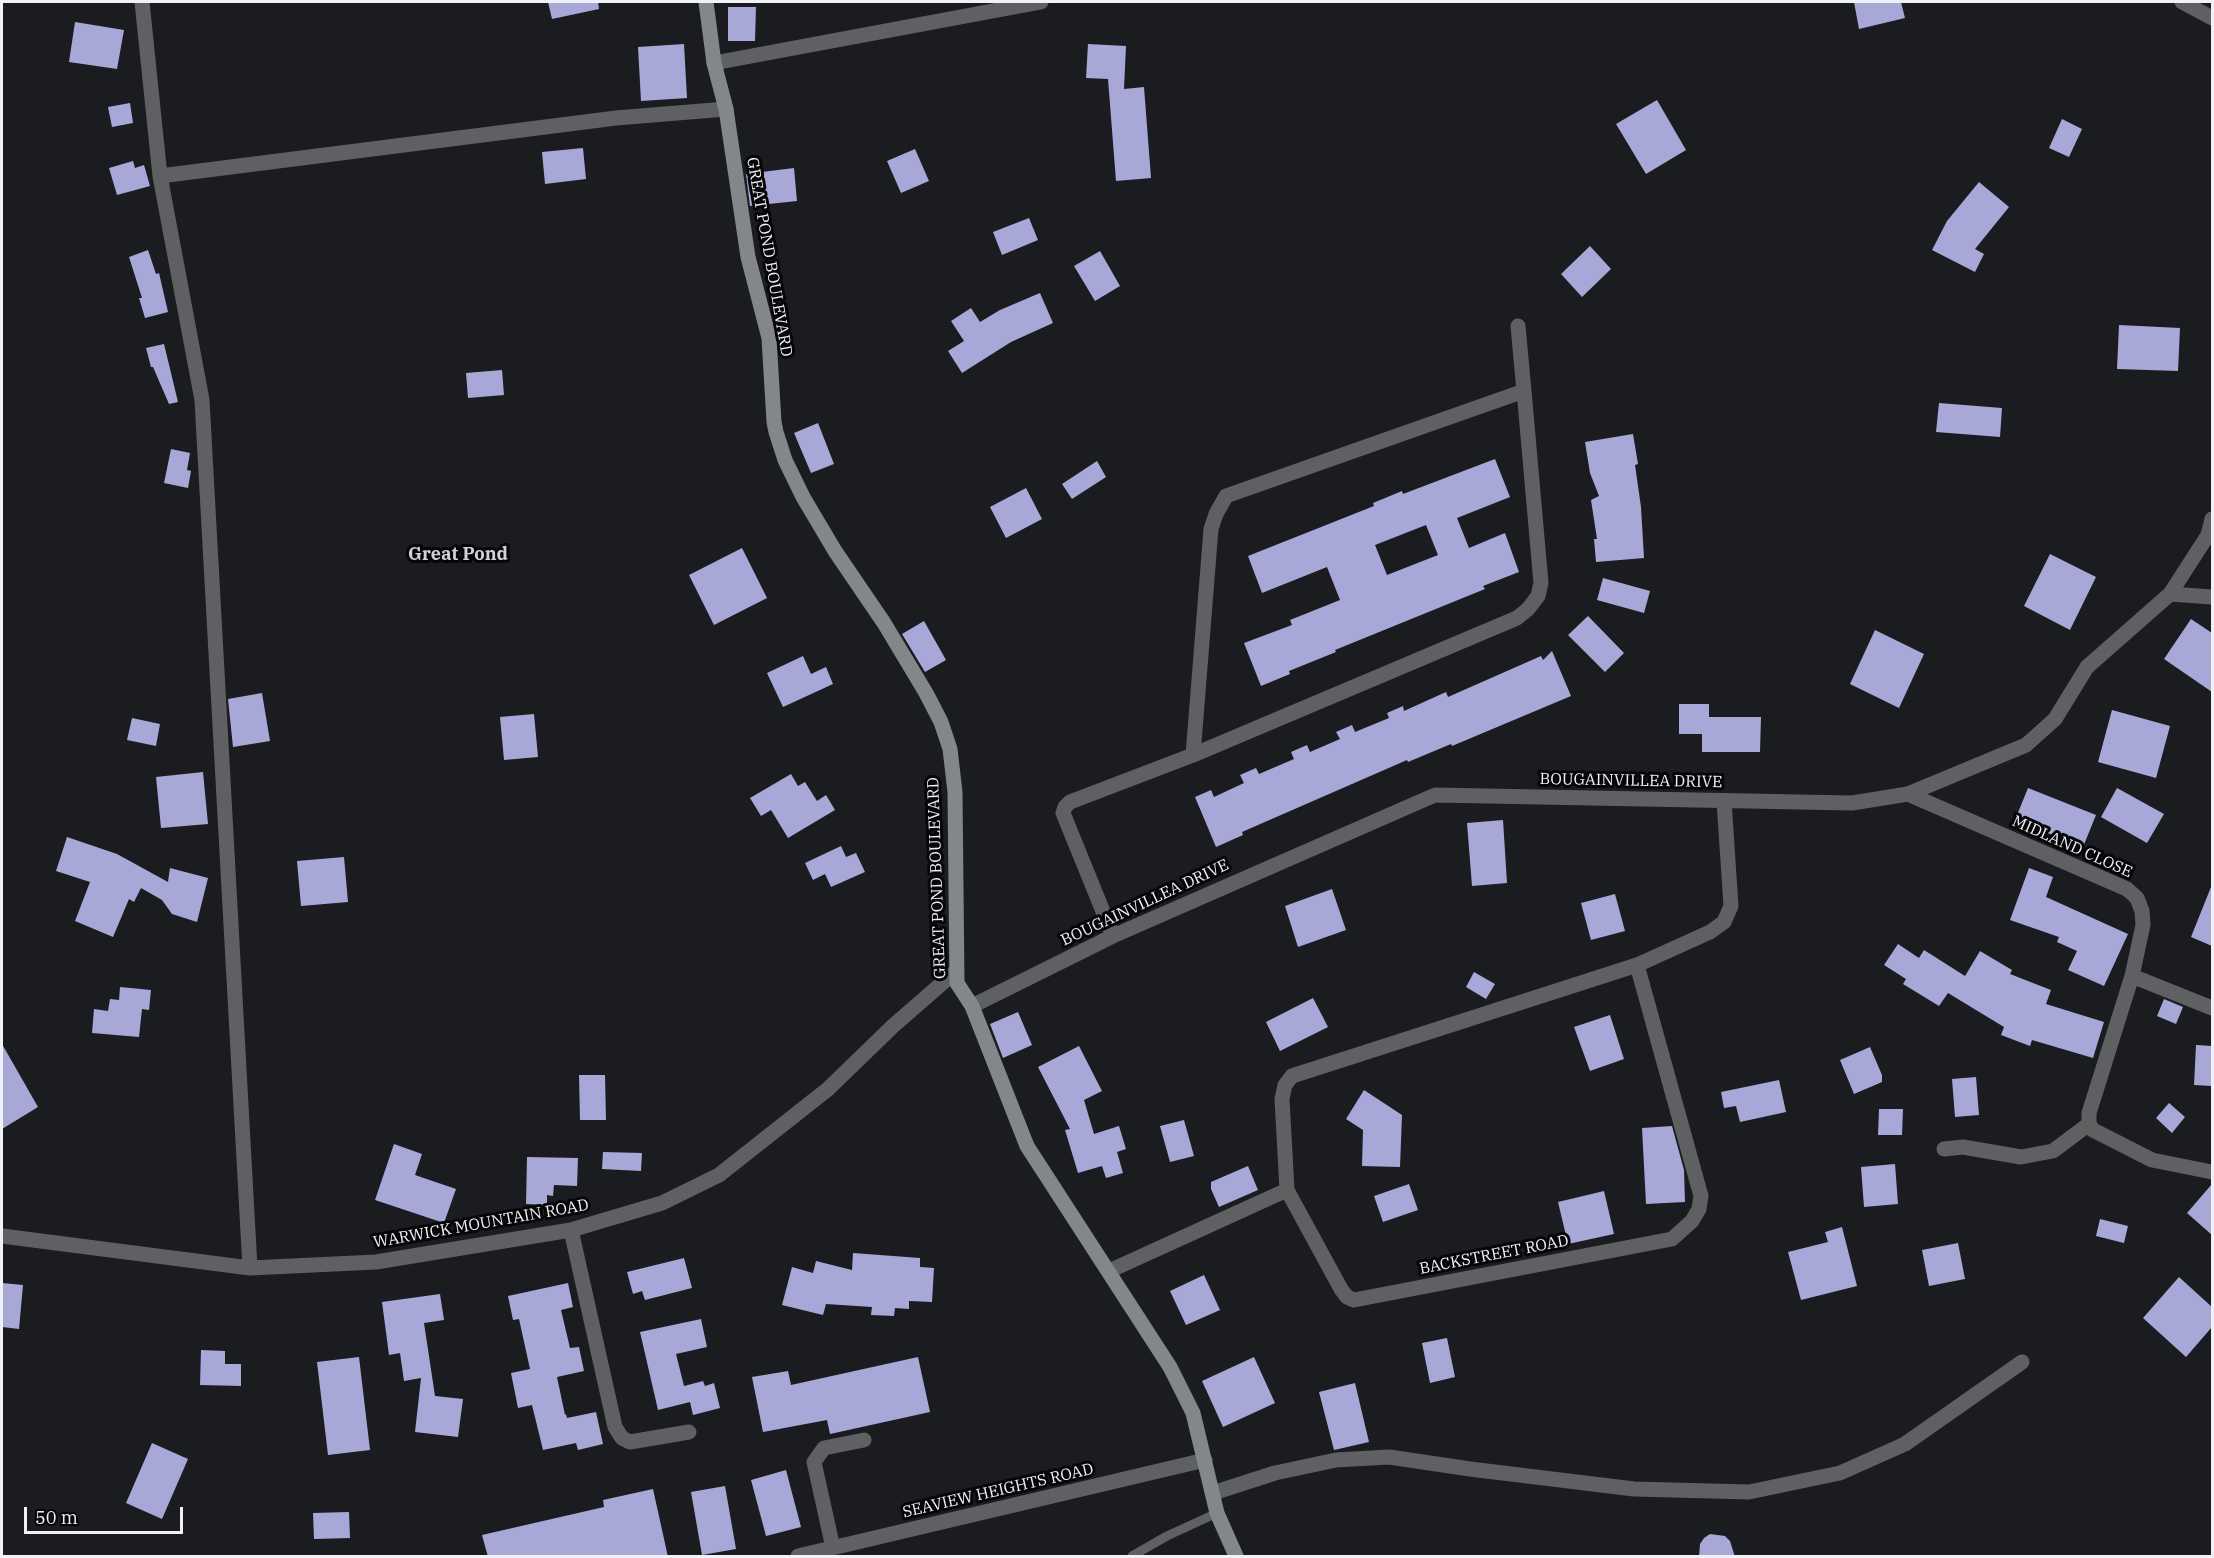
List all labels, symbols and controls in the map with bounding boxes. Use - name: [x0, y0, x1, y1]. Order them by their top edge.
- street label: GREAT POND BOULEVARD: [742, 156, 796, 358]
- district label: Great Pond: [408, 544, 508, 566]
- street label: BOUGAINVILLEA DRIVE: [1539, 770, 1723, 792]
- street label: GREAT POND BOULEVARD: [924, 777, 950, 979]
- street label: MIDLAND CLOSE: [2009, 812, 2135, 882]
- street label: BOUGAINVILLEA DRIVE: [1058, 856, 1232, 950]
- street label: WARWICK MOUNTAIN ROAD: [372, 1196, 590, 1252]
- street label: BACKSTREET ROAD: [1418, 1231, 1570, 1279]
- street label: SEAVIEW HEIGHTS ROAD: [901, 1460, 1095, 1522]
- scale bar: [27, 1495, 186, 1533]
- text: 50 m: [35, 1506, 78, 1529]

